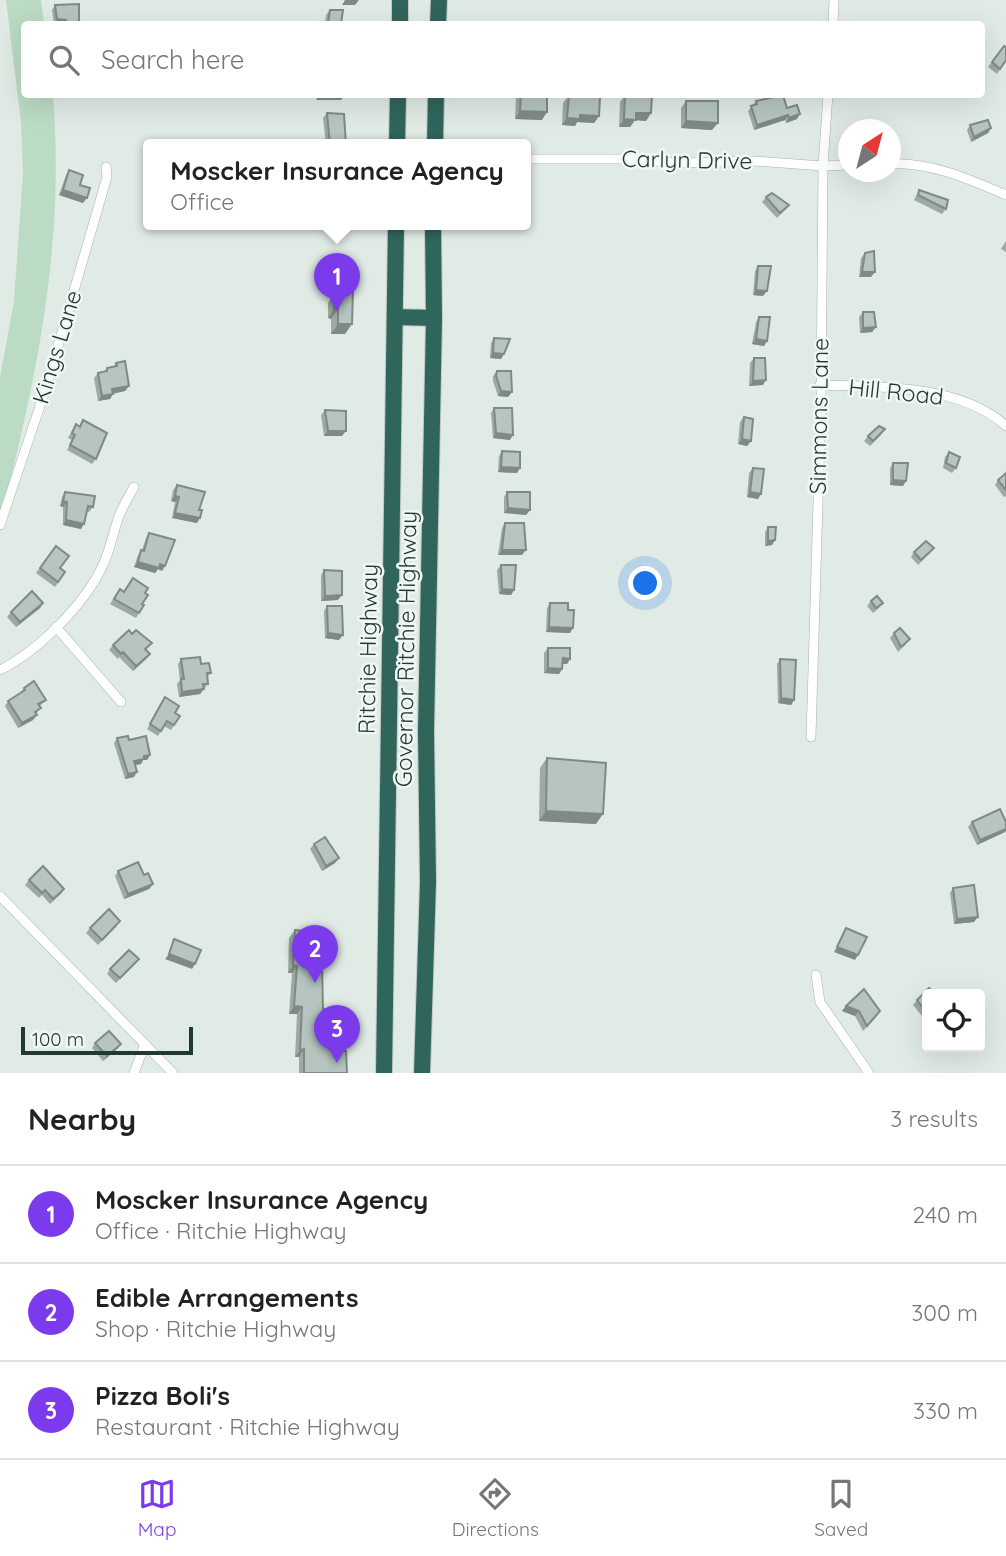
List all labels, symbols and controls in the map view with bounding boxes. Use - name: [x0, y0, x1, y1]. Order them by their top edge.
- search box: [21, 21, 985, 98]
- icon: search: [45, 41, 83, 79]
- text: Search here: [101, 43, 245, 76]
- north arrow: [838, 119, 901, 182]
- popup: [143, 139, 531, 230]
- street label: Carlyn Drive: [621, 144, 753, 175]
- text: Moscker Insurance Agency: [170, 154, 504, 187]
- text: Office: [170, 187, 234, 216]
- pin: 1: [314, 253, 360, 311]
- street label: Kings Lane: [25, 286, 88, 407]
- street label: Simmons Lane: [803, 337, 834, 494]
- street label: Hill Road: [847, 372, 945, 411]
- street label: Governor Ritchie Highway: [389, 511, 422, 787]
- street label: Ritchie Highway: [352, 564, 383, 734]
- your location: [628, 566, 662, 600]
- pin: 2: [292, 925, 338, 983]
- map controls: [922, 989, 985, 1052]
- button: locate: [922, 989, 985, 1052]
- pin: 3: [314, 1005, 360, 1063]
- scale bar: [21, 1024, 192, 1056]
- text: 100 m: [32, 1027, 84, 1051]
- text: Nearby: [28, 1100, 136, 1138]
- text: 3 results: [890, 1104, 978, 1133]
- text: Moscker Insurance Agency: [95, 1183, 428, 1216]
- text: 1: [47, 1200, 55, 1229]
- text: 240 m: [913, 1200, 978, 1229]
- text: Office · Ritchie Highway: [95, 1216, 347, 1245]
- text: Edible Arrangements: [95, 1281, 359, 1314]
- text: 2: [44, 1298, 58, 1327]
- text: 300 m: [911, 1298, 978, 1327]
- text: Shop · Ritchie Highway: [95, 1314, 336, 1343]
- text: Pizza Boli's: [95, 1379, 230, 1412]
- text: 3: [45, 1396, 57, 1425]
- text: 330 m: [913, 1396, 978, 1425]
- text: Restaurant · Ritchie Highway: [95, 1412, 400, 1441]
- tab: Map: [138, 1475, 176, 1541]
- tab: Directions: [452, 1475, 539, 1541]
- tab: Saved: [814, 1475, 868, 1541]

